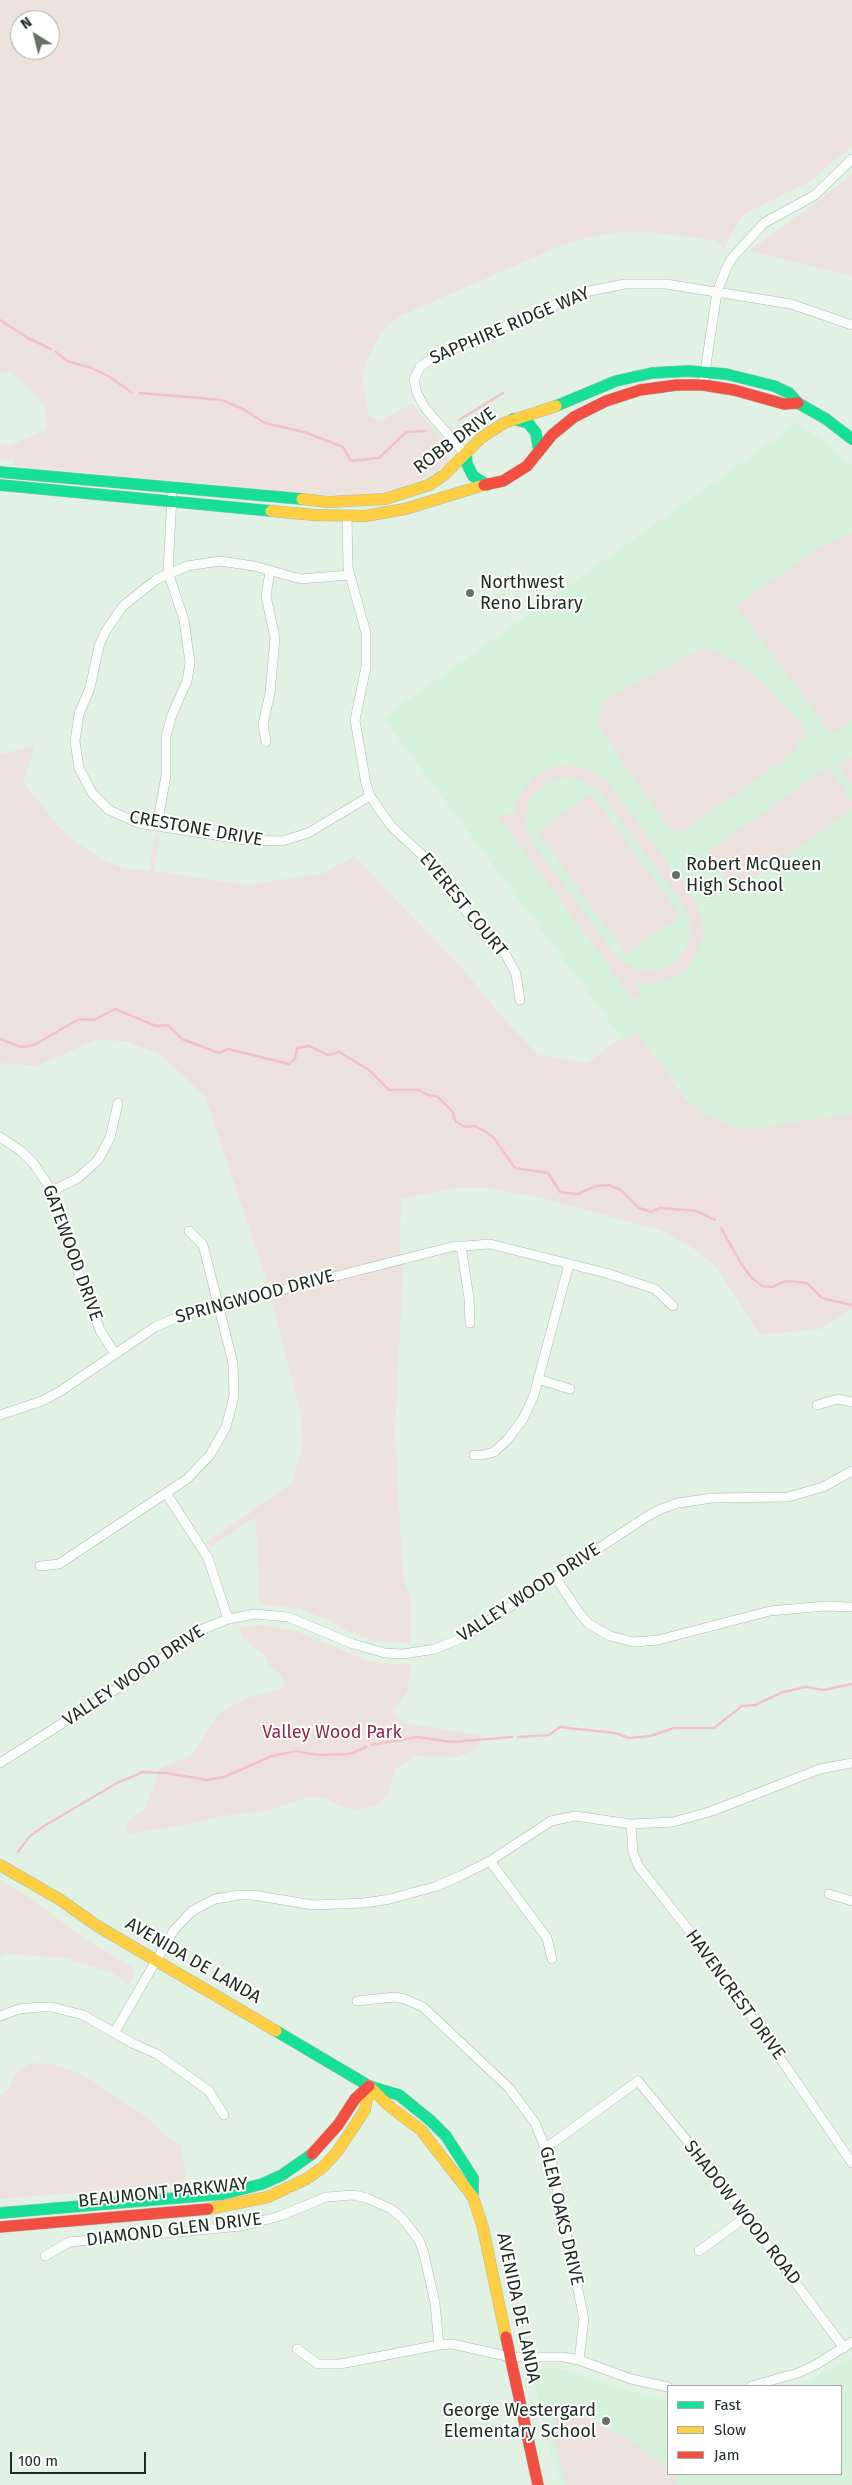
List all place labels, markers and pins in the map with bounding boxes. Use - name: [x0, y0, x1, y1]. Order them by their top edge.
- place label: Northwest Reno Library: [480, 572, 583, 614]
- marker: Northwest Reno Library: [464, 587, 476, 599]
- place label: Robert McQueen High School: [686, 854, 822, 896]
- marker: Robert McQueen High School: [670, 869, 682, 881]
- place label: George Westergard Elementary School: [442, 2400, 596, 2442]
- marker: George Westergard Elementary School: [600, 2415, 612, 2427]

